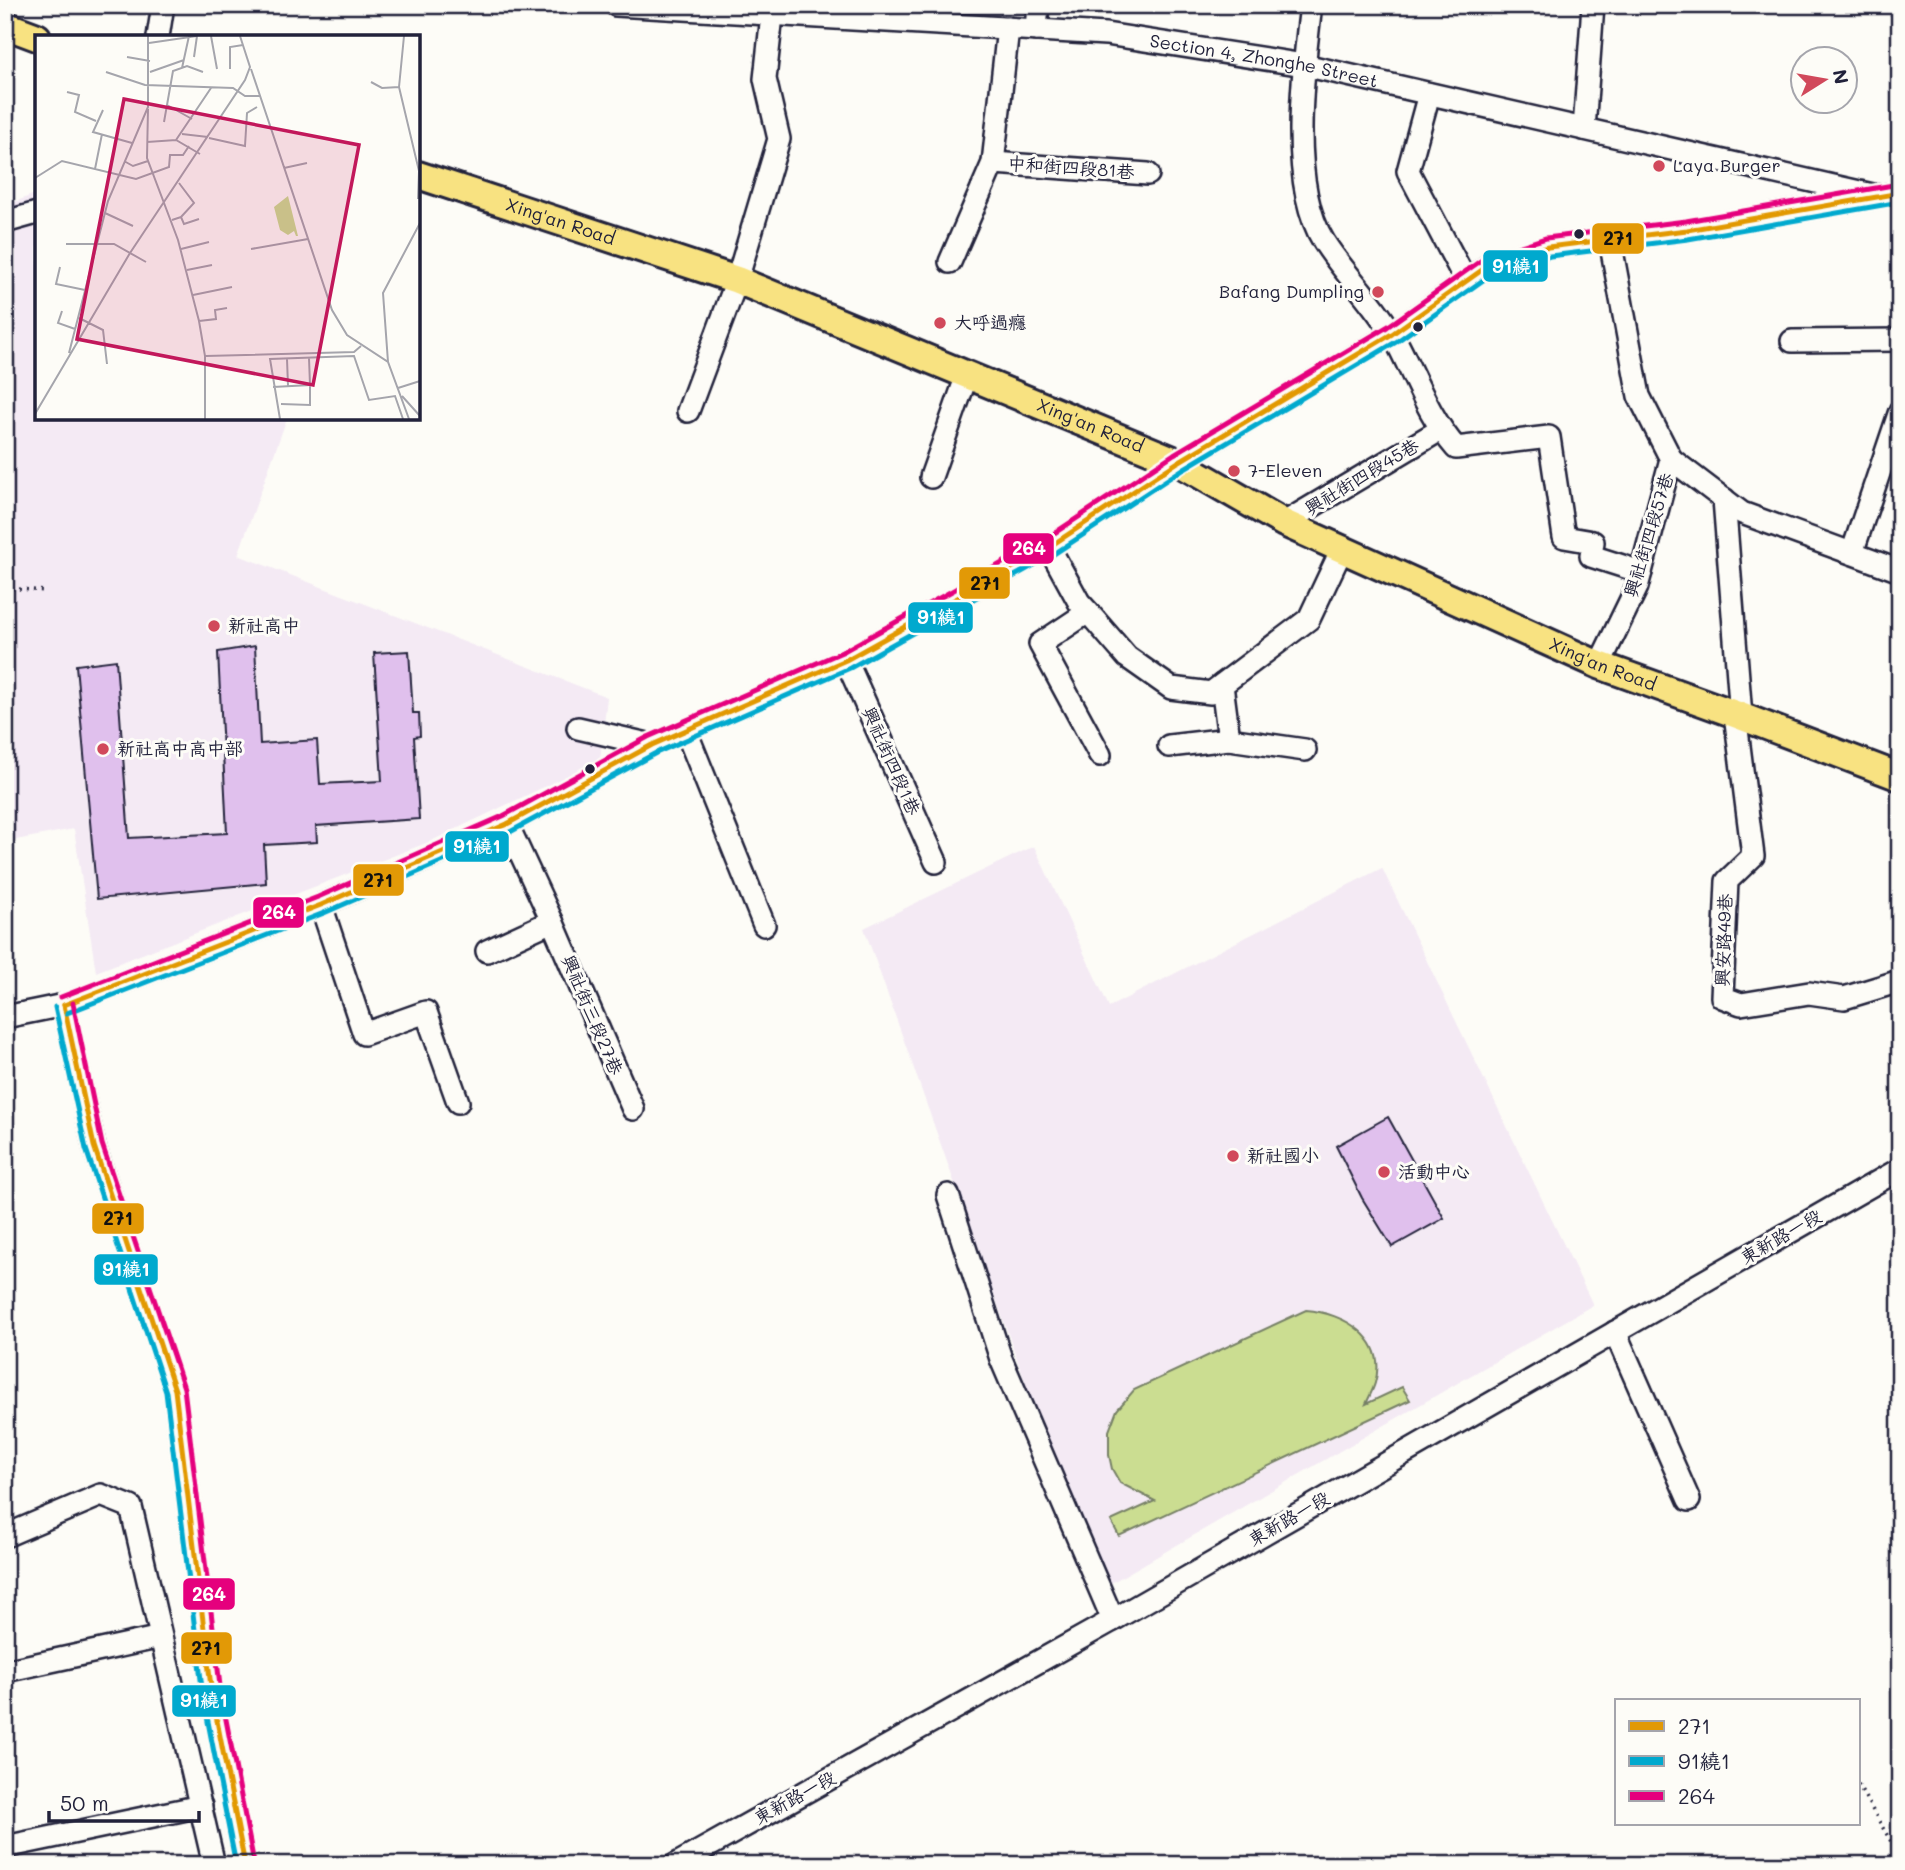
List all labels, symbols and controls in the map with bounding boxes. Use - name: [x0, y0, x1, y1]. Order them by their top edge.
- street label: Section 4, Zhonghe Street: [1148, 28, 1380, 93]
- inset map: [35, 35, 420, 420]
- north arrow: [1790, 46, 1860, 116]
- text: N: [1828, 67, 1855, 86]
- street label: 中和街四段81巷: [1007, 151, 1135, 183]
- place label: Laya Burger: [1673, 153, 1781, 177]
- marker: Laya Burger: [1651, 158, 1667, 174]
- street label: Xing'an Road: [503, 192, 619, 250]
- line badge: 271: [1591, 222, 1645, 255]
- text: 271: [1603, 225, 1633, 250]
- unlabelled marker: [1572, 227, 1586, 241]
- line badge: 91繞1: [1482, 249, 1549, 283]
- text: 91繞1: [1492, 253, 1540, 278]
- place label: Bafang Dumpling: [1219, 279, 1364, 303]
- marker: Bafang Dumpling: [1370, 284, 1386, 300]
- place label: 大呼過癮: [954, 310, 1026, 334]
- marker: 大呼過癮: [932, 315, 948, 331]
- unlabelled marker: [1411, 320, 1425, 334]
- street label: Xing'an Road: [1033, 392, 1148, 458]
- street label: 興社街四段45巷: [1300, 433, 1423, 520]
- place label: 7-Eleven: [1248, 458, 1322, 482]
- marker: 7-Eleven: [1226, 463, 1242, 479]
- street label: 興社街四段57巷: [1618, 470, 1678, 600]
- line badge: 264: [1002, 532, 1055, 565]
- text: 264: [1012, 535, 1046, 560]
- line badge: 271: [958, 566, 1011, 600]
- text: 271: [970, 570, 1000, 595]
- line badge: 91繞1: [907, 601, 974, 634]
- text: 91繞1: [917, 604, 965, 629]
- place label: 新社高中: [228, 613, 300, 637]
- marker: 新社高中: [206, 618, 222, 634]
- street label: Xing'an Road: [1546, 631, 1660, 696]
- street label: 興社街四段1巷: [857, 703, 926, 818]
- place label: 新社高中高中部: [117, 736, 243, 760]
- marker: 新社高中高中部: [95, 741, 111, 757]
- unlabelled marker: [583, 762, 597, 776]
- line badge: 91繞1: [444, 830, 510, 863]
- text: 91繞1: [453, 833, 501, 858]
- line badge: 271: [352, 863, 405, 897]
- text: 271: [363, 867, 393, 892]
- street label: 興安路49巷: [1709, 893, 1737, 987]
- line badge: 264: [252, 896, 305, 929]
- text: 264: [262, 899, 296, 924]
- street label: 興社街三段27巷: [557, 951, 629, 1078]
- place label: 新社國小: [1247, 1143, 1319, 1167]
- marker: 新社國小: [1225, 1148, 1241, 1164]
- place label: 活動中心: [1398, 1159, 1470, 1183]
- marker: 活動中心: [1376, 1164, 1392, 1180]
- line badge: 271: [91, 1202, 145, 1235]
- street label: 東新路一段: [1736, 1203, 1825, 1269]
- text: 271: [103, 1205, 133, 1230]
- line badge: 91繞1: [93, 1253, 159, 1286]
- text: 91繞1: [102, 1256, 150, 1281]
- street label: 東新路一段: [1244, 1485, 1333, 1551]
- line badge: 264: [182, 1577, 236, 1611]
- text: 264: [192, 1581, 226, 1606]
- line badge: 271: [180, 1631, 233, 1665]
- text: 271: [191, 1635, 221, 1660]
- line badge: 91繞1: [171, 1684, 237, 1718]
- text: 91繞1: [180, 1687, 228, 1712]
- legend: [1615, 1699, 1860, 1825]
- text: 271: [1678, 1712, 1711, 1739]
- text: 91繞1: [1678, 1747, 1730, 1774]
- street label: 東新路一段: [749, 1765, 840, 1829]
- scale bar: [49, 1779, 200, 1823]
- text: 264: [1678, 1782, 1715, 1809]
- text: 50 m: [60, 1789, 109, 1816]

